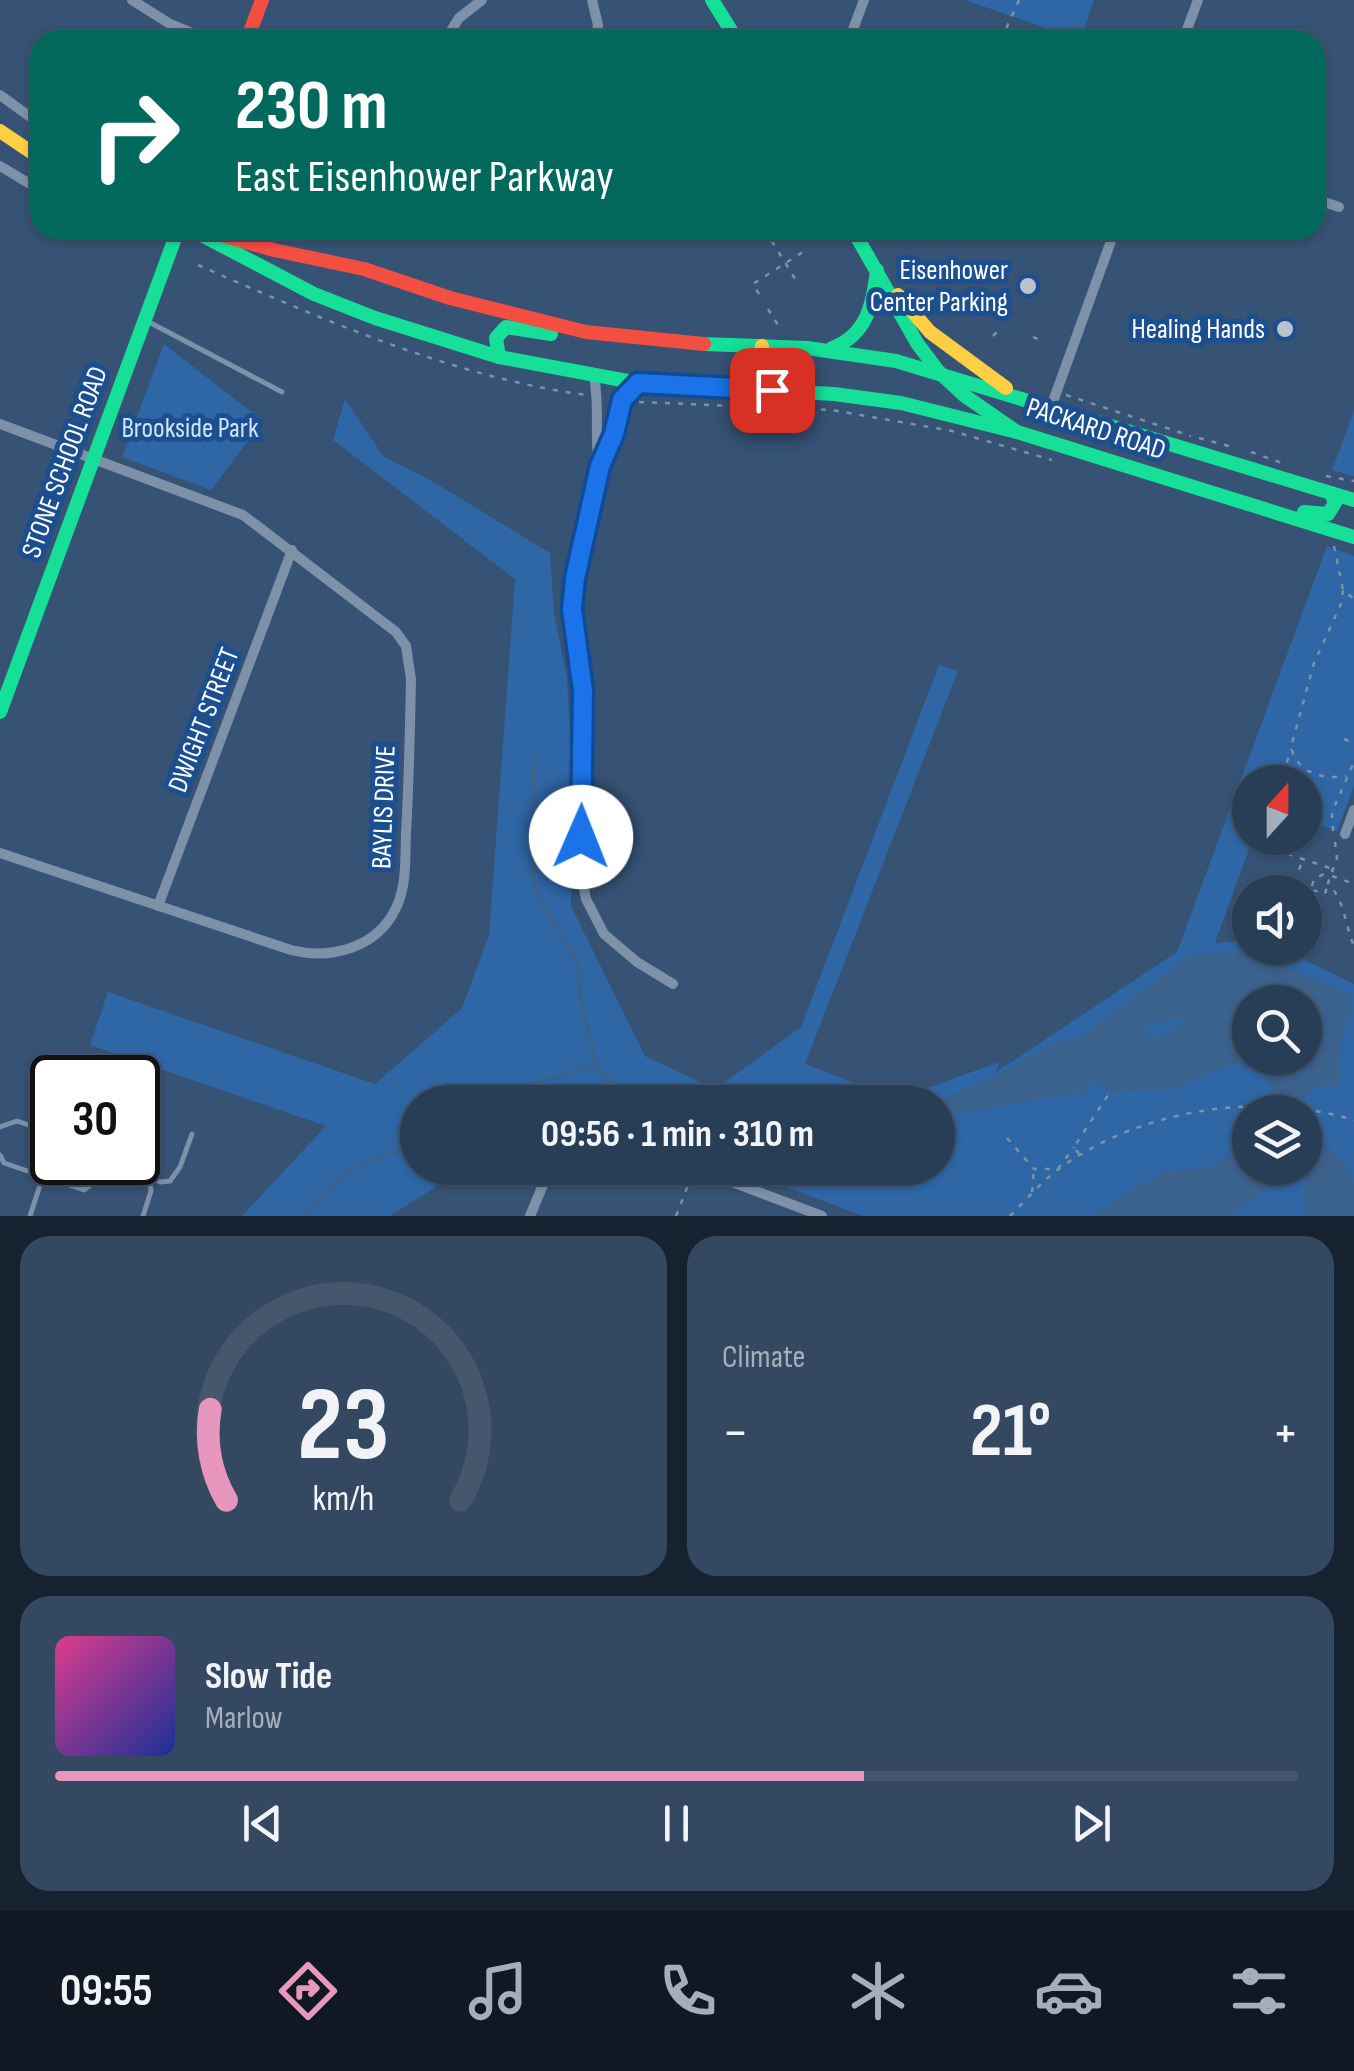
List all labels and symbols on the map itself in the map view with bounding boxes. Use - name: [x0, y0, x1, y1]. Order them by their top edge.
- place label: Eisenhower Center Parking: [870, 254, 1008, 319]
- marker: Eisenhower Center Parking: [1017, 275, 1039, 297]
- place label: Healing Hands: [1131, 313, 1265, 346]
- marker: Healing Hands: [1274, 318, 1296, 340]
- pin: [730, 348, 815, 433]
- street label: STONE SCHOOL ROAD: [15, 362, 115, 562]
- street label: PACKARD ROAD: [1022, 391, 1170, 467]
- park label: Brookside Park: [121, 412, 259, 445]
- street label: DWIGHT STREET: [161, 643, 247, 797]
- street label: BAYLIS DRIVE: [365, 745, 403, 869]
- north arrow: [1232, 765, 1322, 855]
- position arrow: [529, 785, 633, 889]
- speed limit sign: 30: [30, 1055, 160, 1185]

